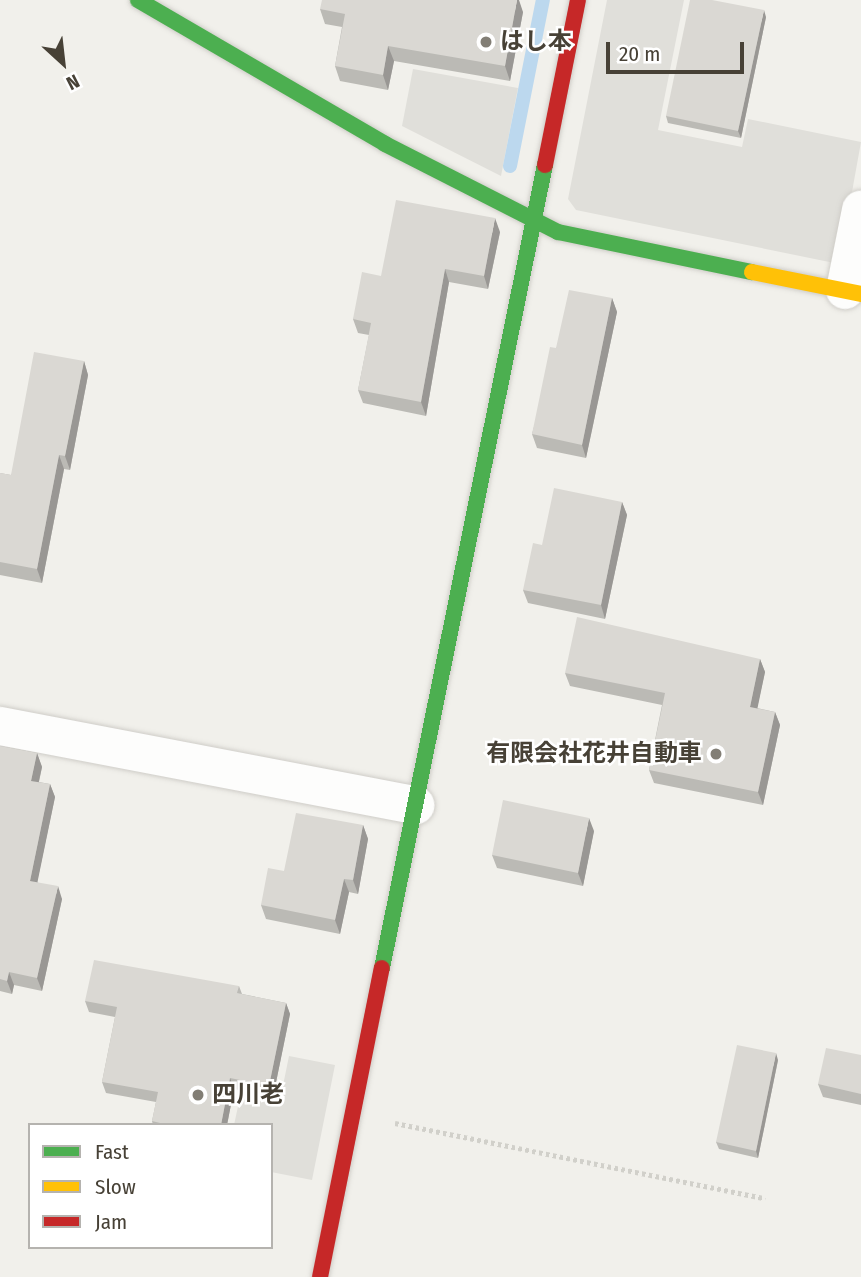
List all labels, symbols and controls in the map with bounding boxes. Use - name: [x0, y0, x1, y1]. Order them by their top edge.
- north arrow: [28, 28, 98, 98]
- place label: はし本: [500, 28, 572, 56]
- scale bar: [609, 28, 747, 72]
- marker: はし本: [478, 34, 494, 50]
- text: 20 m: [619, 41, 660, 67]
- text: N: [62, 69, 83, 95]
- place label: 有限会社花井自動車: [486, 740, 702, 768]
- marker: 有限会社花井自動車: [708, 746, 724, 762]
- place label: 四川老: [212, 1081, 284, 1109]
- marker: 四川老: [190, 1087, 206, 1103]
- legend: [28, 1123, 273, 1249]
- text: Fast: [95, 1139, 129, 1165]
- text: Slow: [95, 1174, 136, 1200]
- text: Jam: [95, 1209, 127, 1235]

